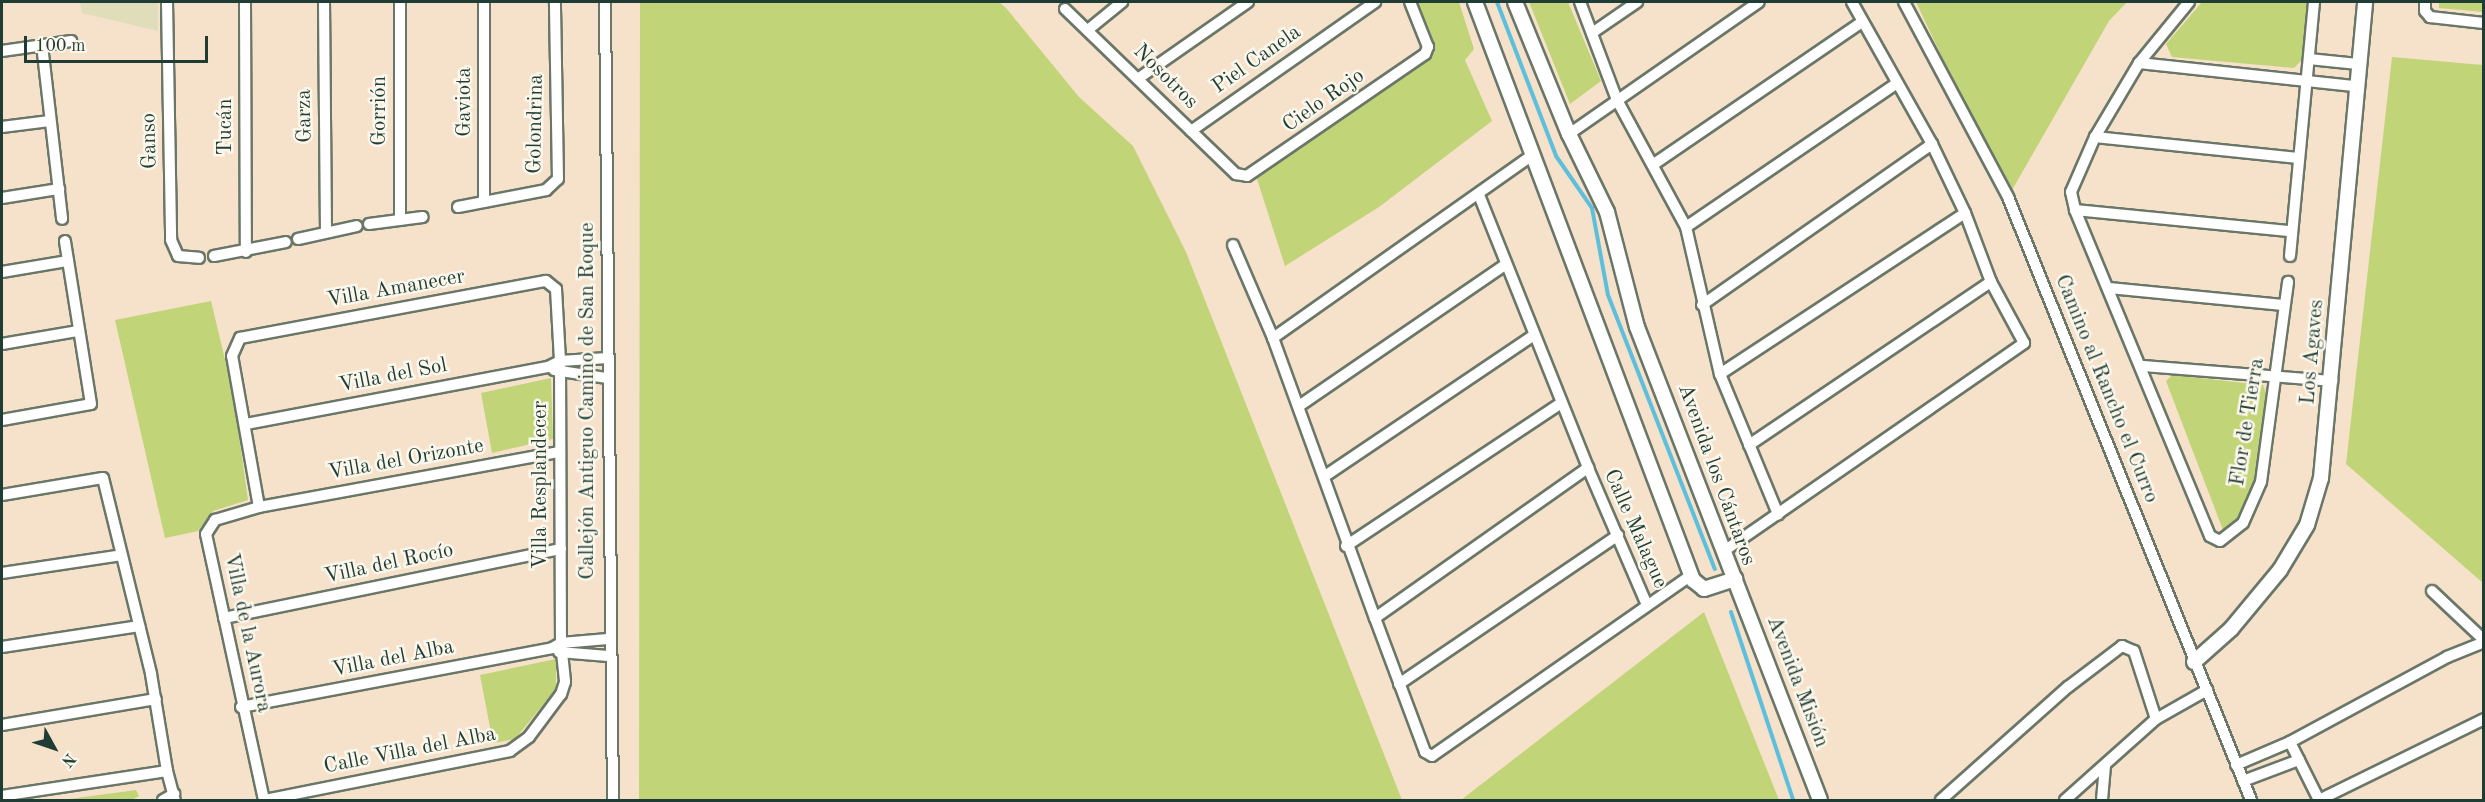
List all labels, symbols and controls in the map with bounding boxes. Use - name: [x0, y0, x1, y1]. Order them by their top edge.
- street label: Piel Canela: [1208, 20, 1306, 100]
- scale bar: [27, 24, 212, 62]
- text: 100 m: [35, 37, 86, 55]
- street label: Nosotros: [1127, 39, 1203, 115]
- street label: Cielo Rojo: [1278, 64, 1370, 138]
- street label: Gaviota: [452, 67, 478, 137]
- street label: Golondrina: [523, 74, 549, 174]
- street label: Gorrión: [367, 76, 393, 146]
- street label: Garza: [292, 89, 318, 143]
- street label: Tucán: [213, 98, 239, 156]
- street label: Ganso: [137, 113, 163, 169]
- street label: Callejón Antiguo Camino de San Roque: [575, 222, 601, 580]
- street label: Villa Amanecer: [325, 264, 467, 314]
- street label: Camino al Rancho el Curro: [2049, 271, 2163, 507]
- street label: Los Agaves: [2296, 298, 2330, 406]
- street label: Villa del Sol: [337, 353, 449, 399]
- street label: Flor de Tierra: [2225, 356, 2271, 488]
- street label: Avenida los Cántaros: [1671, 381, 1761, 569]
- street label: Villa Resplandecer: [528, 401, 554, 569]
- street label: Villa del Orizonte: [326, 434, 486, 486]
- street label: Calle Malague: [1598, 466, 1672, 592]
- street label: Villa del Rocío: [322, 538, 456, 590]
- street label: Villa de la Aurora: [218, 551, 276, 715]
- street label: Avenida Misión: [1760, 613, 1834, 751]
- street label: Villa del Alba: [330, 635, 456, 683]
- north arrow: [24, 718, 84, 778]
- street label: Calle Villa del Alba: [322, 722, 498, 780]
- text: N: [58, 750, 78, 769]

